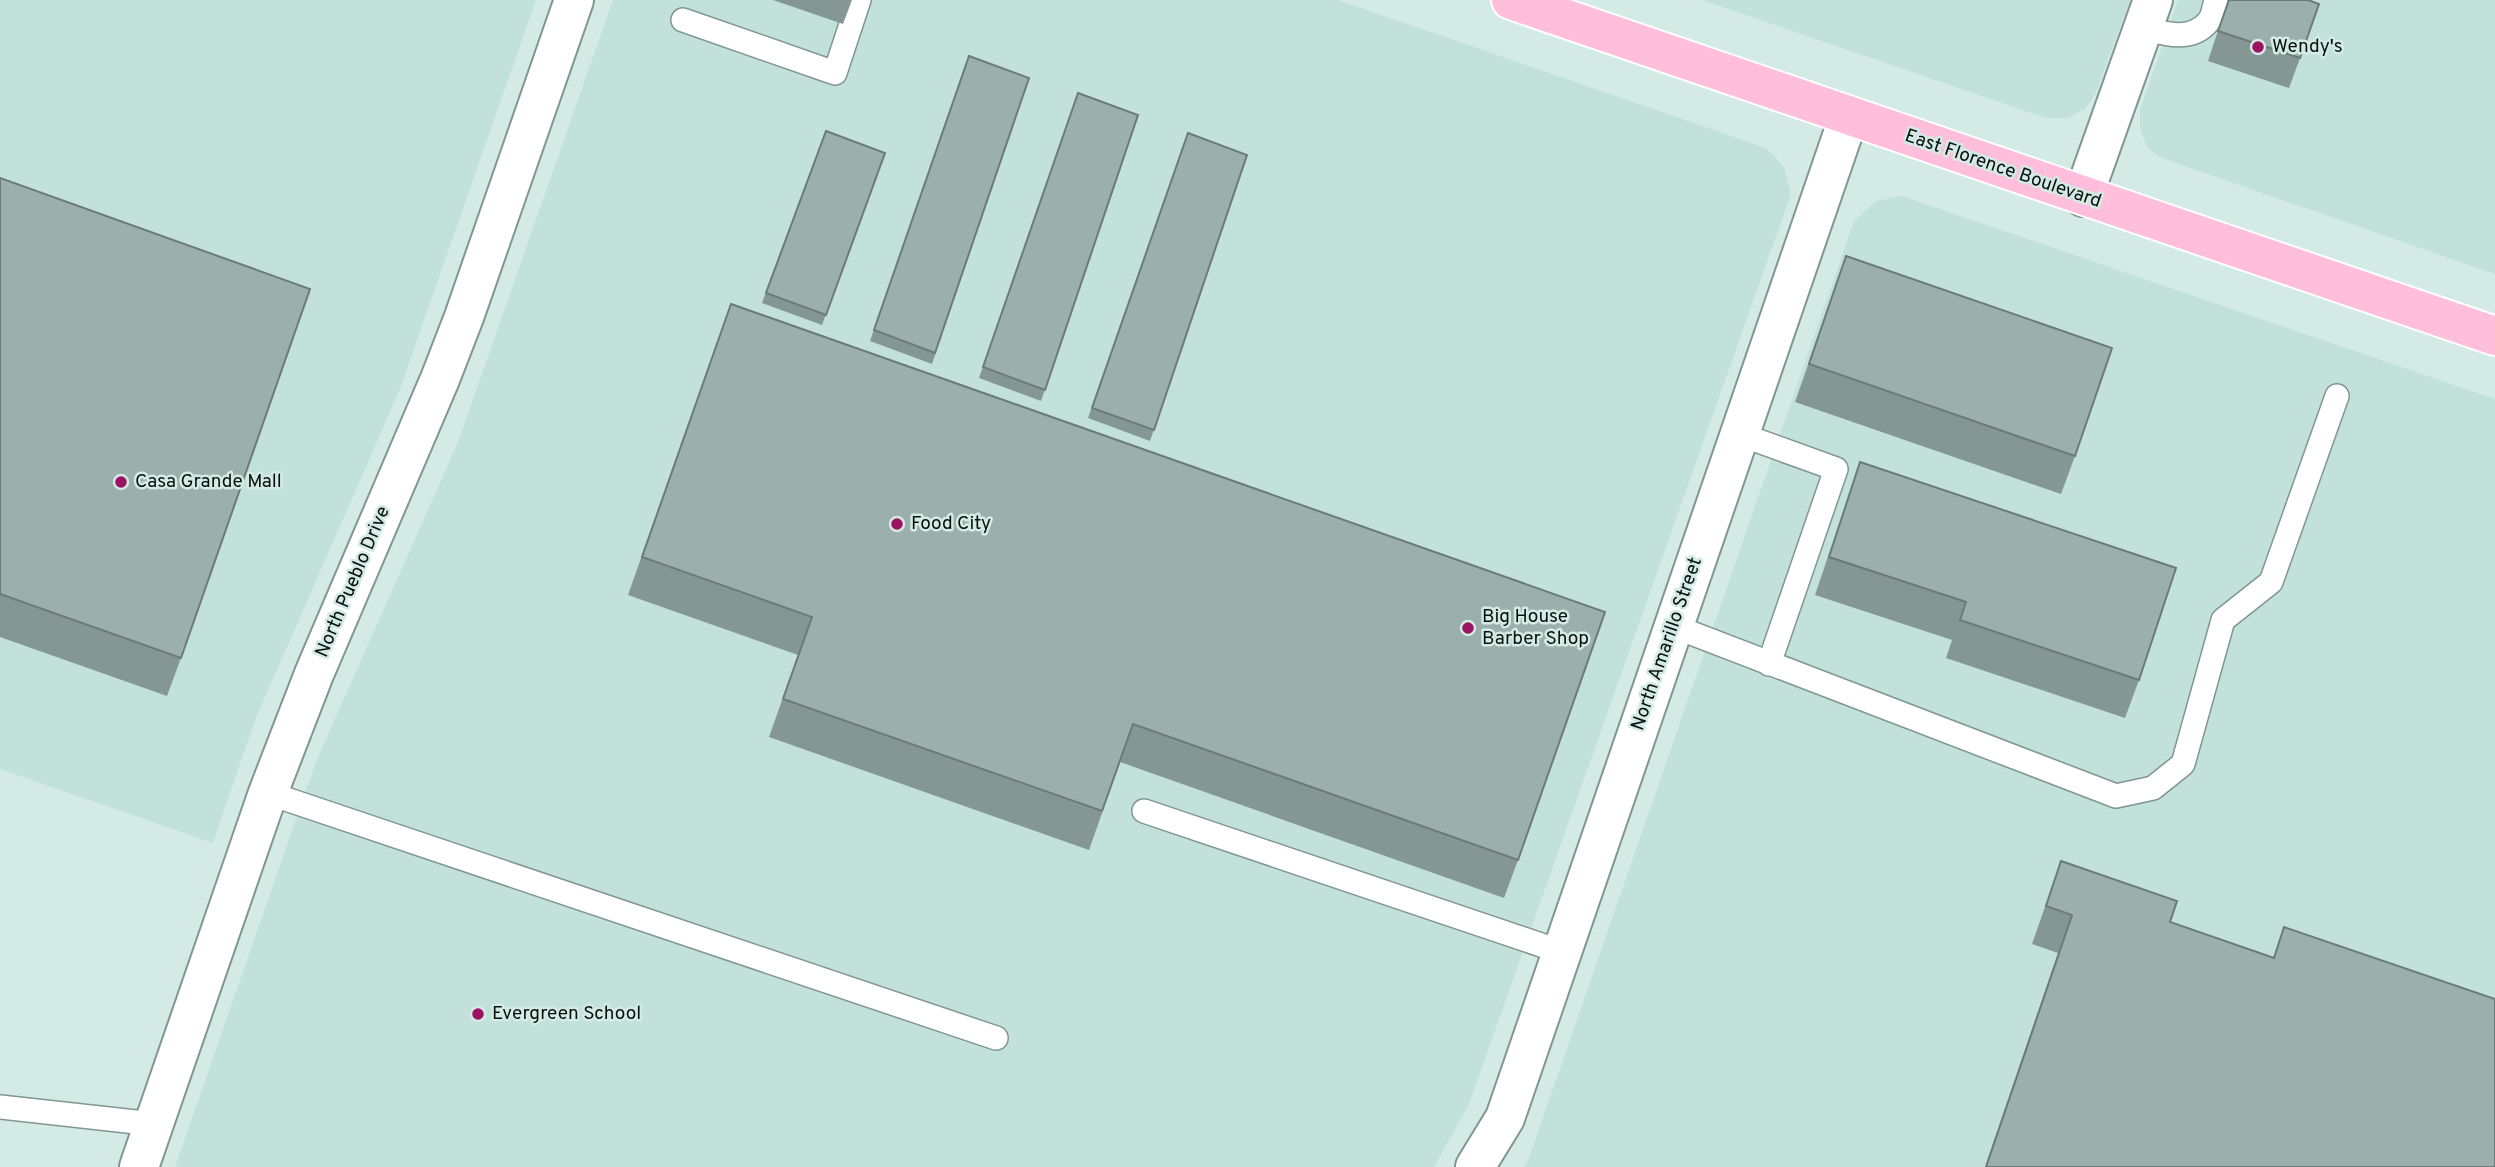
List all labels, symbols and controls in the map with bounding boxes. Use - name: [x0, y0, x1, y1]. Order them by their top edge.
- place label: Wendy's: [2272, 35, 2343, 59]
- marker: Wendy's: [2250, 39, 2266, 55]
- street label: East Florence Boulevard: [1902, 124, 2104, 214]
- place label: Casa Grande Mall: [135, 470, 282, 494]
- marker: Casa Grande Mall: [113, 474, 129, 490]
- street label: North Pueblo Drive: [310, 503, 396, 661]
- place label: Food City: [911, 512, 991, 536]
- marker: Food City: [889, 516, 905, 532]
- street label: North Amarillo Street: [1626, 554, 1708, 734]
- place label: Big House Barber Shop: [1482, 605, 1589, 651]
- marker: Big House Barber Shop: [1460, 620, 1476, 636]
- place label: Evergreen School: [492, 1002, 641, 1026]
- marker: Evergreen School: [470, 1006, 486, 1022]

